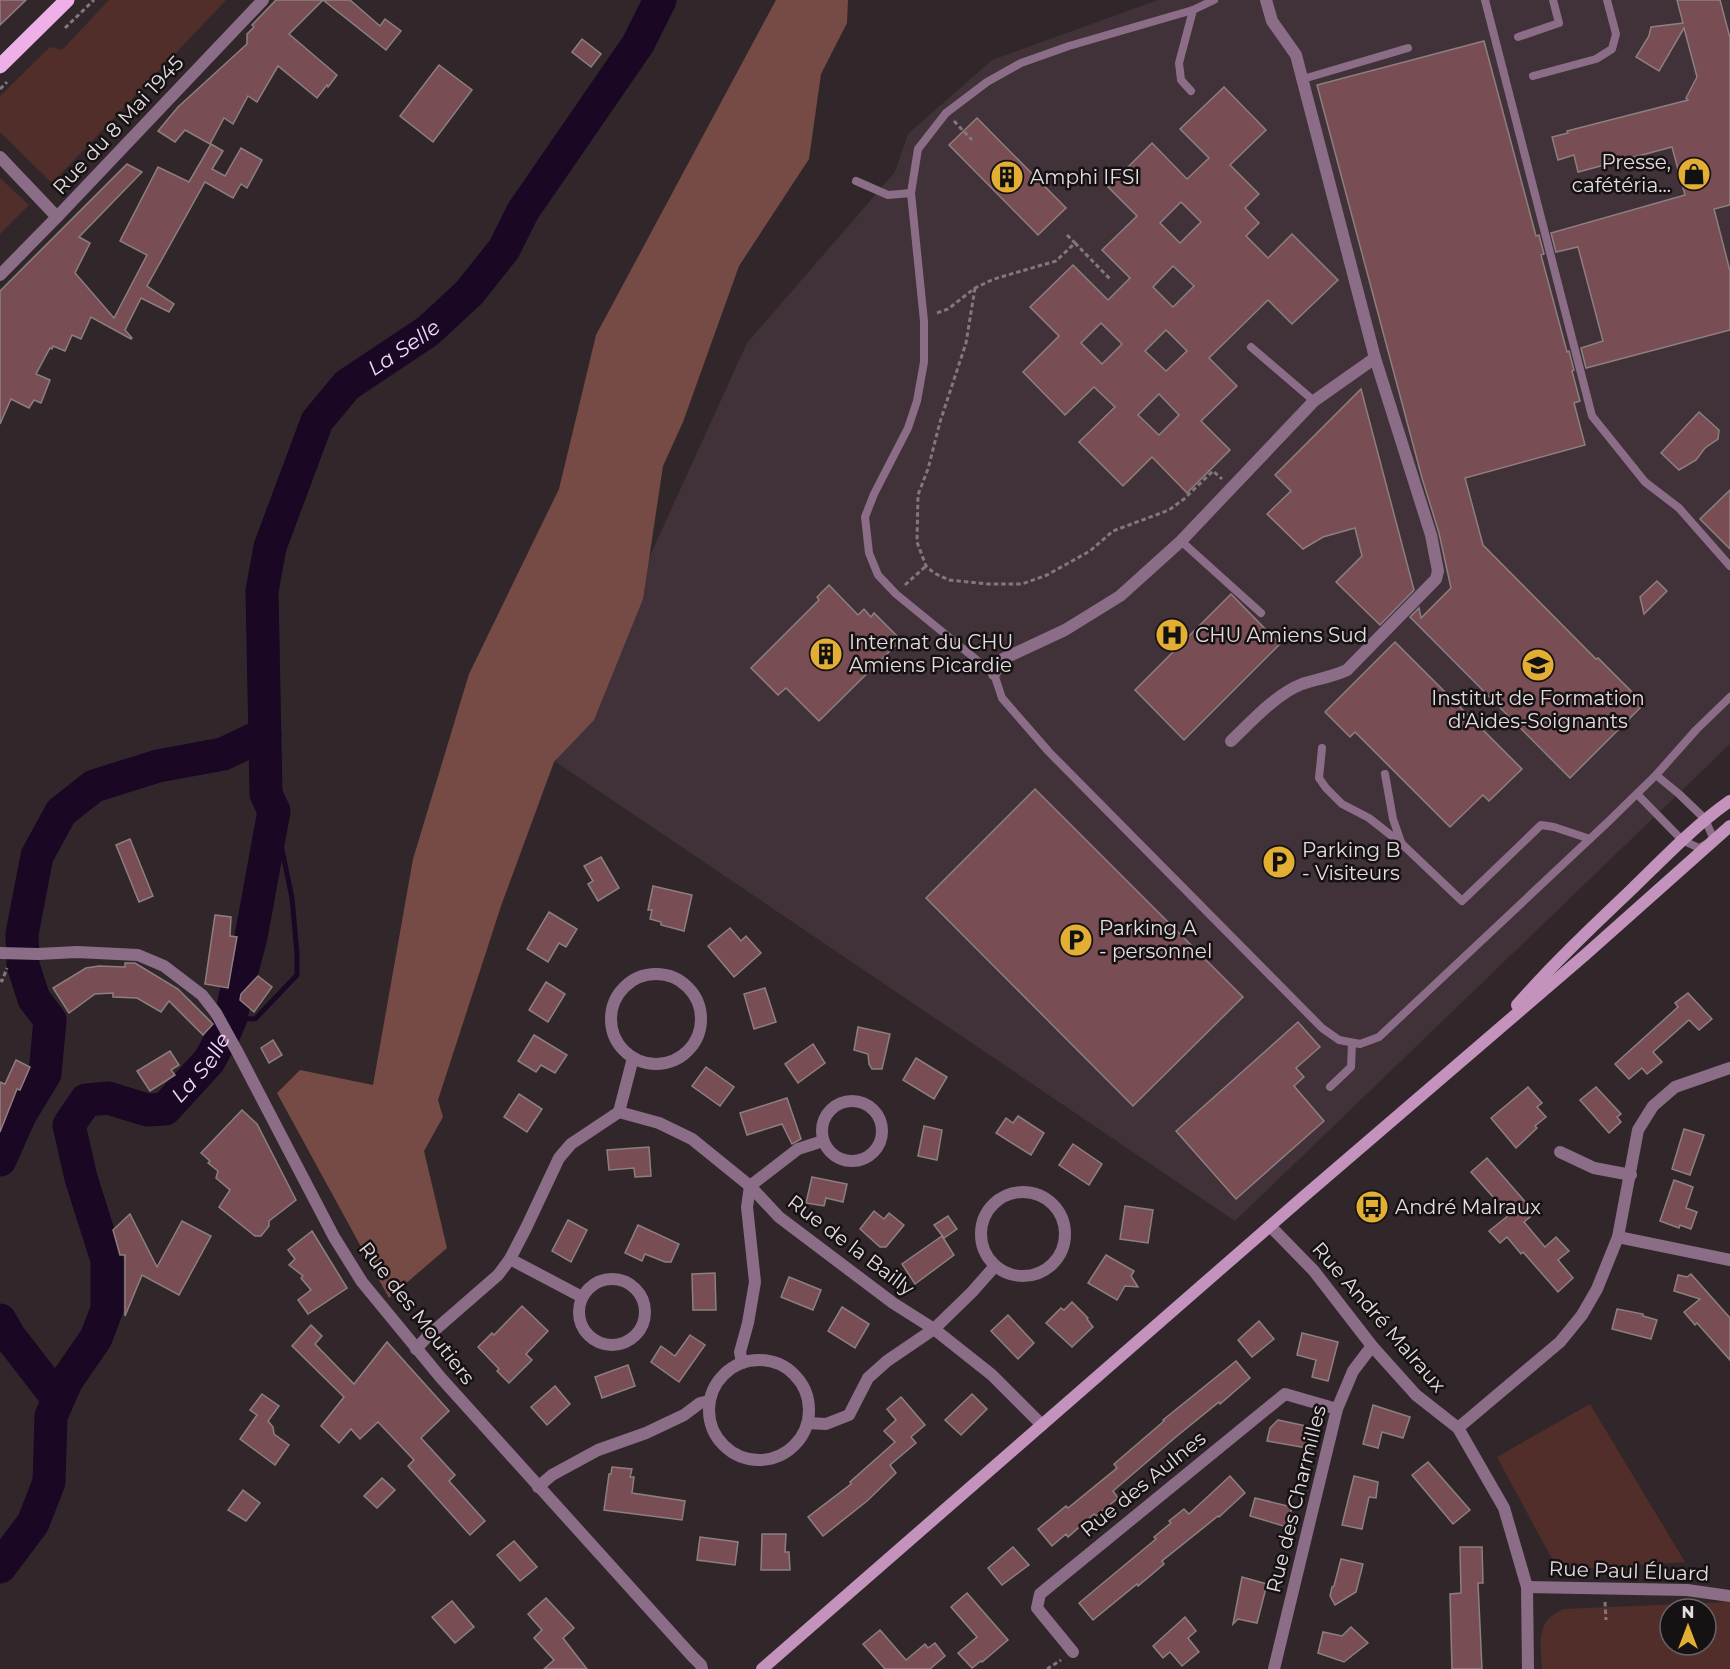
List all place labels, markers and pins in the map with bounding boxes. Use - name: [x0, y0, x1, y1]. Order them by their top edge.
- place label: Presse, cafétéria...: [1572, 150, 1671, 197]
- shop icon: Presse, cafétéria...: [1676, 156, 1712, 192]
- building icon: Amphi IFSI: [989, 159, 1025, 195]
- place label: Amphi IFSI: [1030, 165, 1140, 189]
- hospital icon: CHU Amiens Sud: [1154, 617, 1190, 653]
- place label: CHU Amiens Sud: [1195, 623, 1367, 647]
- place label: Internat du CHU Amiens Picardie: [849, 630, 1013, 677]
- building icon: Internat du CHU Amiens Picardie: [808, 636, 844, 672]
- school or university icon: Institut de Formation d'Aides-Soignants: [1520, 647, 1556, 683]
- place label: Institut de Formation d'Aides-Soignants: [1431, 686, 1645, 733]
- place label: Parking B - Visiteurs: [1302, 838, 1401, 885]
- parking icon: Parking B - Visiteurs: [1261, 844, 1297, 880]
- place label: Parking A - personnel: [1099, 916, 1212, 963]
- parking icon: Parking A - personnel: [1058, 922, 1094, 958]
- bus stop icon: André Malraux: [1354, 1189, 1390, 1225]
- place label: André Malraux: [1395, 1195, 1541, 1219]

